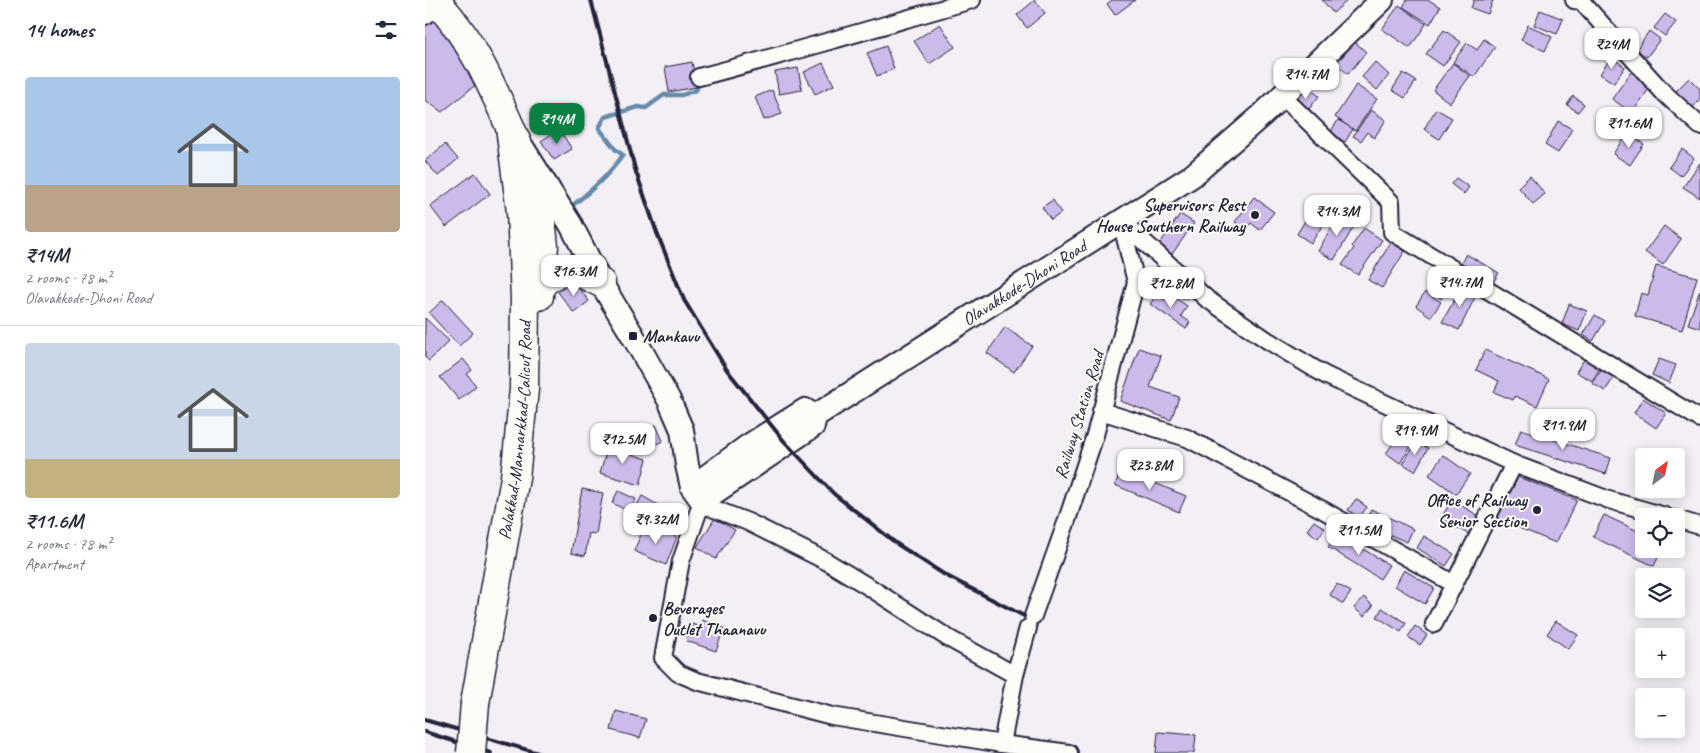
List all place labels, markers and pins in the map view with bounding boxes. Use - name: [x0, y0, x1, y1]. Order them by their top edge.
- pin: ₹24M: [1582, 28, 1642, 70]
- pin: ₹14.7M: [1265, 58, 1347, 100]
- pin: ₹14M: [527, 102, 587, 145]
- pin: ₹11.6M: [1588, 106, 1670, 149]
- place label: Supervisors Rest House Southern Railway: [1096, 194, 1247, 237]
- pin: ₹14.3M: [1296, 194, 1378, 237]
- marker: Supervisors Rest House Southern Railway: [1249, 209, 1261, 221]
- pin: ₹16.3M: [533, 254, 615, 297]
- pin: ₹12.8M: [1130, 266, 1212, 309]
- pin: ₹14.7M: [1419, 266, 1501, 308]
- place label: Mankavu: [643, 325, 700, 347]
- marker: Mankavu: [627, 330, 639, 342]
- pin: ₹11.9M: [1522, 408, 1604, 451]
- pin: ₹19.9M: [1374, 414, 1456, 456]
- pin: ₹12.5M: [582, 422, 664, 465]
- pin: ₹23.8M: [1109, 448, 1191, 491]
- place label: Office of Railway Senior Section: [1426, 489, 1529, 532]
- pin: ₹9.32M: [615, 502, 697, 545]
- marker: Office of Railway Senior Section: [1531, 504, 1543, 516]
- pin: ₹11.5M: [1318, 514, 1400, 556]
- place label: Beverages Outlet Thaanavu: [663, 597, 767, 640]
- marker: Beverages Outlet Thaanavu: [647, 612, 659, 624]

